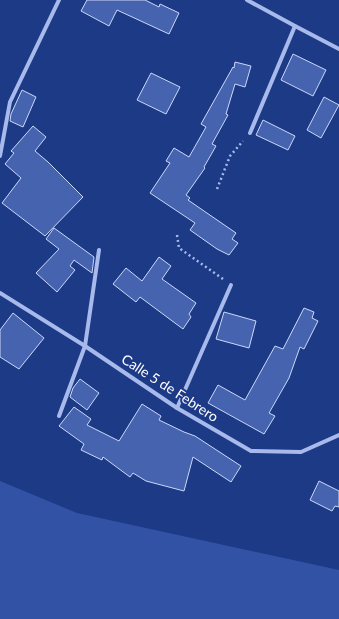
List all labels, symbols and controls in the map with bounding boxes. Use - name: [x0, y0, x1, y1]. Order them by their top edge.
- street label: Calle 5 de Febrero: [119, 350, 222, 425]

